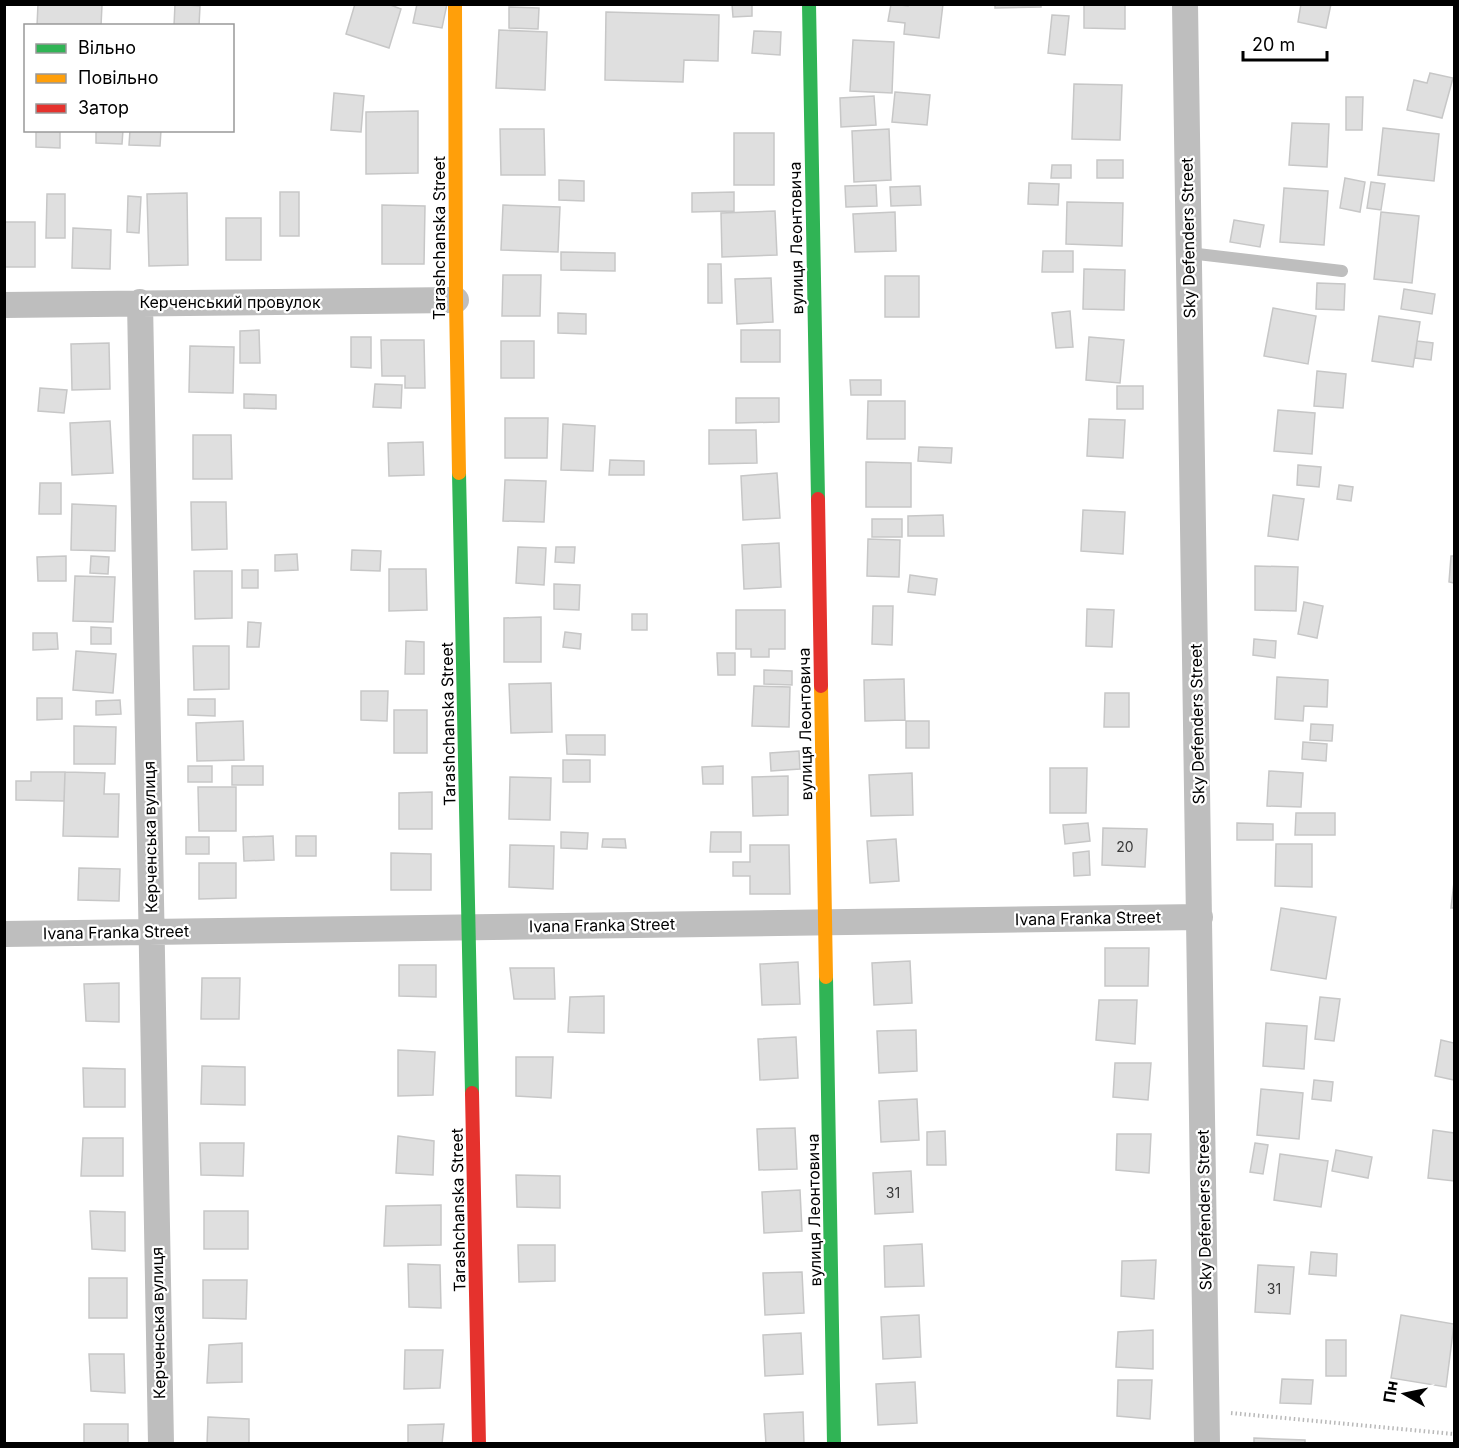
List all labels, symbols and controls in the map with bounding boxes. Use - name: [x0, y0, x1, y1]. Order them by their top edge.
- legend: [24, 24, 234, 132]
- scale bar: [1243, 24, 1327, 62]
- text: 20 m: [1252, 34, 1295, 55]
- text: Вільно: [78, 37, 136, 58]
- text: Повільно: [78, 67, 159, 88]
- text: Затор: [78, 97, 129, 118]
- street label: Tarashchanska Street: [429, 156, 449, 320]
- street label: Sky Defenders Street: [1177, 157, 1199, 319]
- street label: вулиця Леонтовича: [785, 161, 807, 315]
- street label: Керченський провулок: [139, 292, 321, 312]
- street label: Tarashchanska Street: [437, 642, 459, 806]
- street label: Sky Defenders Street: [1186, 643, 1208, 805]
- street label: вулиця Леонтовича: [794, 647, 816, 801]
- street label: Керченська вулиця: [139, 761, 161, 913]
- house number: 20: [1116, 838, 1134, 855]
- street label: Ivana Franka Street: [1015, 907, 1161, 929]
- street label: Ivana Franka Street: [529, 914, 675, 936]
- street label: Ivana Franka Street: [43, 921, 189, 943]
- street label: Tarashchanska Street: [447, 1128, 469, 1292]
- street label: Sky Defenders Street: [1193, 1129, 1215, 1291]
- street label: вулиця Леонтовича: [803, 1133, 825, 1287]
- house number: 31: [886, 1184, 900, 1201]
- street label: Керченська вулиця: [147, 1247, 169, 1399]
- house number: 31: [1267, 1280, 1281, 1297]
- north arrow: [1375, 1364, 1435, 1424]
- text: Пн: [1379, 1379, 1402, 1404]

